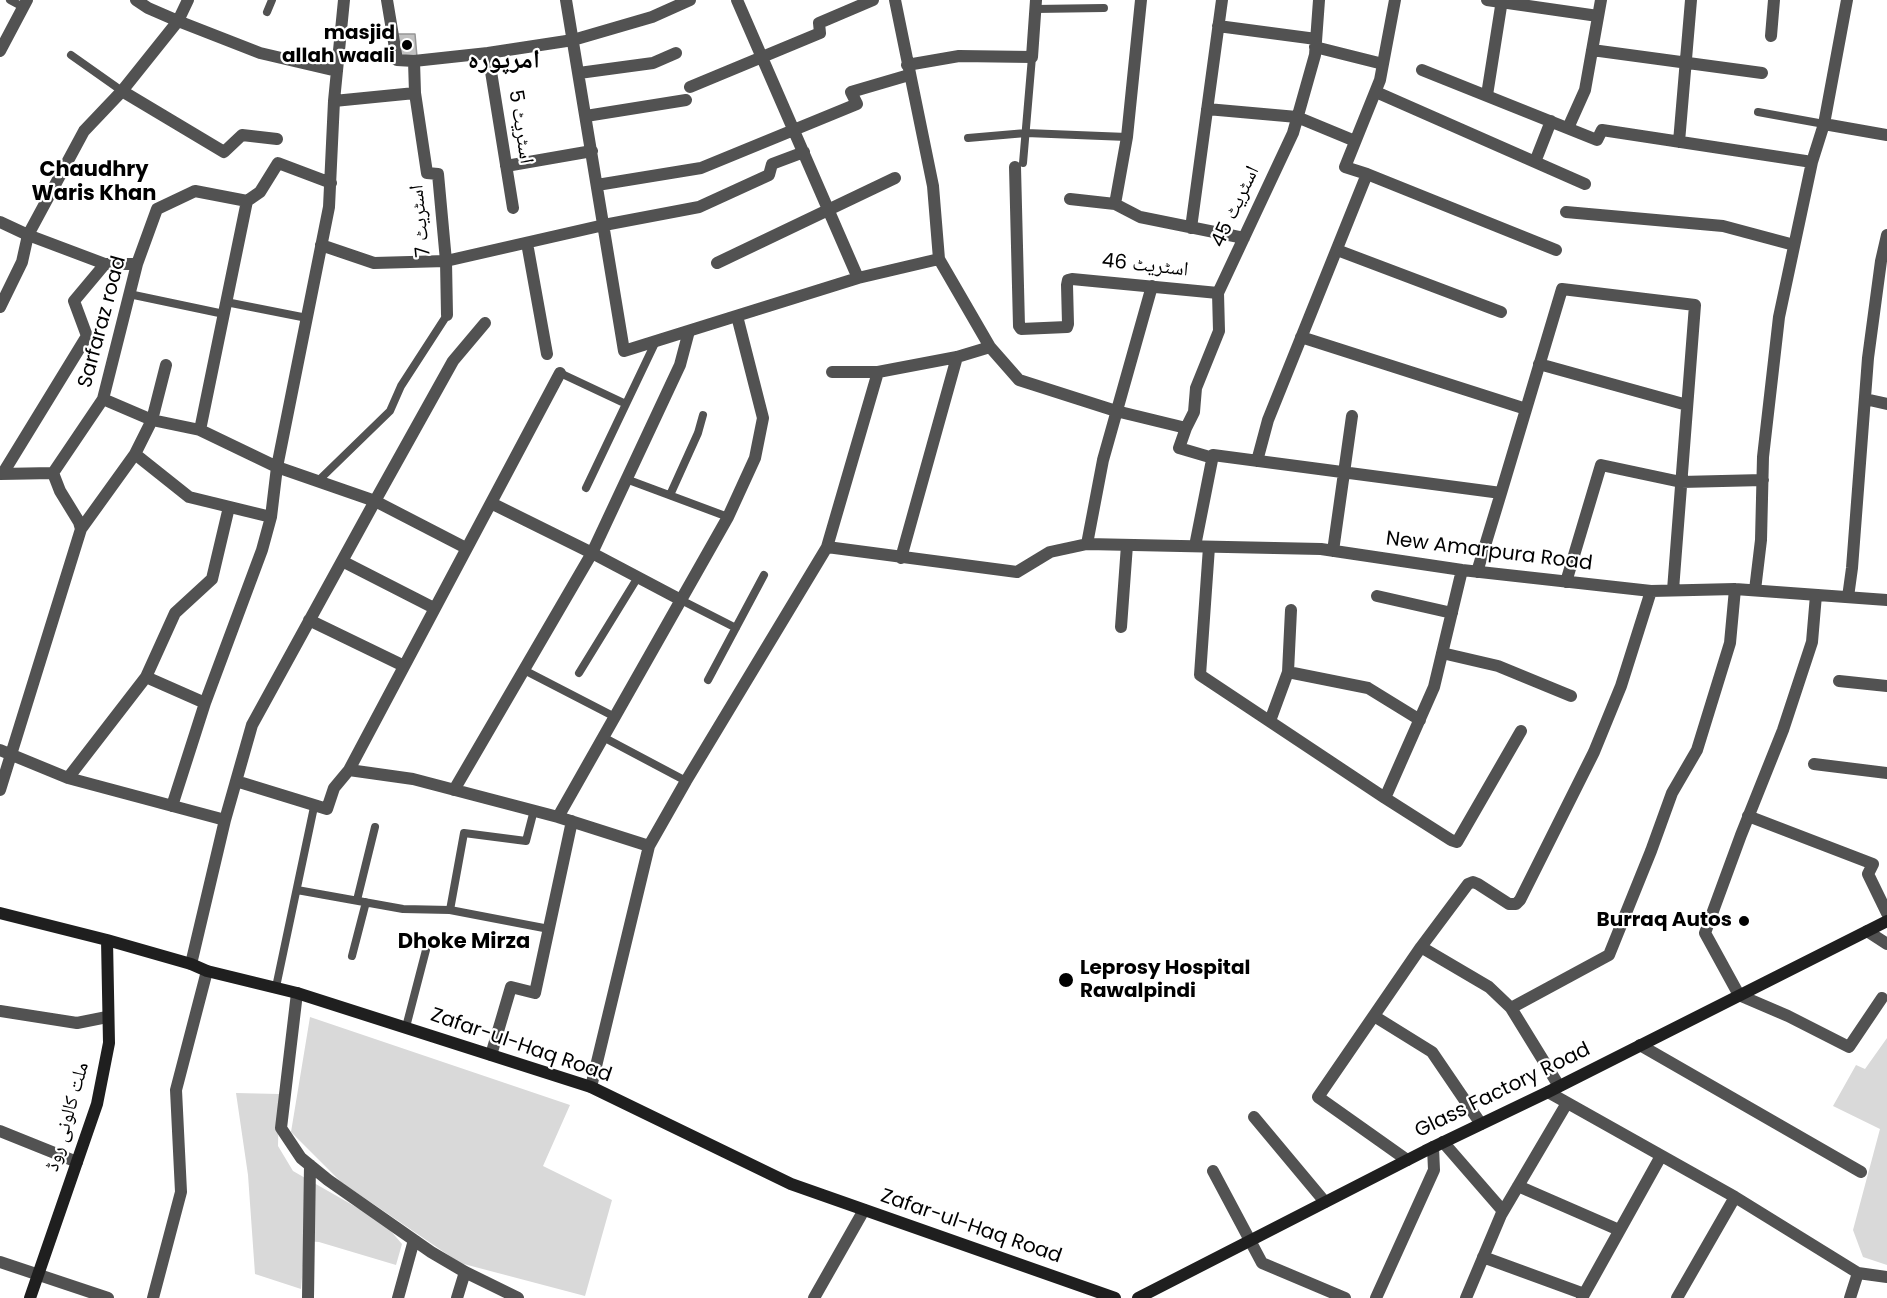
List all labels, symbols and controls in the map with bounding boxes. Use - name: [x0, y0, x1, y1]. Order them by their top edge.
- place label: masjid allah waali: [282, 22, 395, 69]
- marker: masjid allah waali: [400, 38, 414, 52]
- district label: امرپورہ: [468, 45, 540, 77]
- street label: اسٹریٹ 5: [502, 88, 538, 166]
- district label: Chaudhry Waris Khan: [32, 158, 156, 208]
- street label: اسٹریٹ 45: [1207, 163, 1265, 251]
- street label: اسٹریٹ 7: [405, 184, 437, 258]
- street label: اسٹریٹ 46: [1100, 250, 1190, 282]
- street label: Sarfaraz road: [74, 253, 132, 391]
- street label: New Amarpura Road: [1384, 527, 1594, 577]
- place label: Burraq Autos: [1597, 909, 1732, 933]
- marker: Burraq Autos: [1737, 914, 1751, 928]
- district label: Dhoke Mirza: [398, 930, 530, 956]
- place label: Leprosy Hospital Rawalpindi: [1080, 957, 1250, 1004]
- marker: Leprosy Hospital Rawalpindi: [1057, 971, 1075, 989]
- street label: Zafar-ul-Haq Road: [427, 1004, 615, 1088]
- street label: Glass Factory Road: [1411, 1038, 1595, 1144]
- street label: ملت کالونی روڈ: [41, 1060, 95, 1174]
- street label: Zafar-ul-Haq Road: [877, 1185, 1065, 1269]

